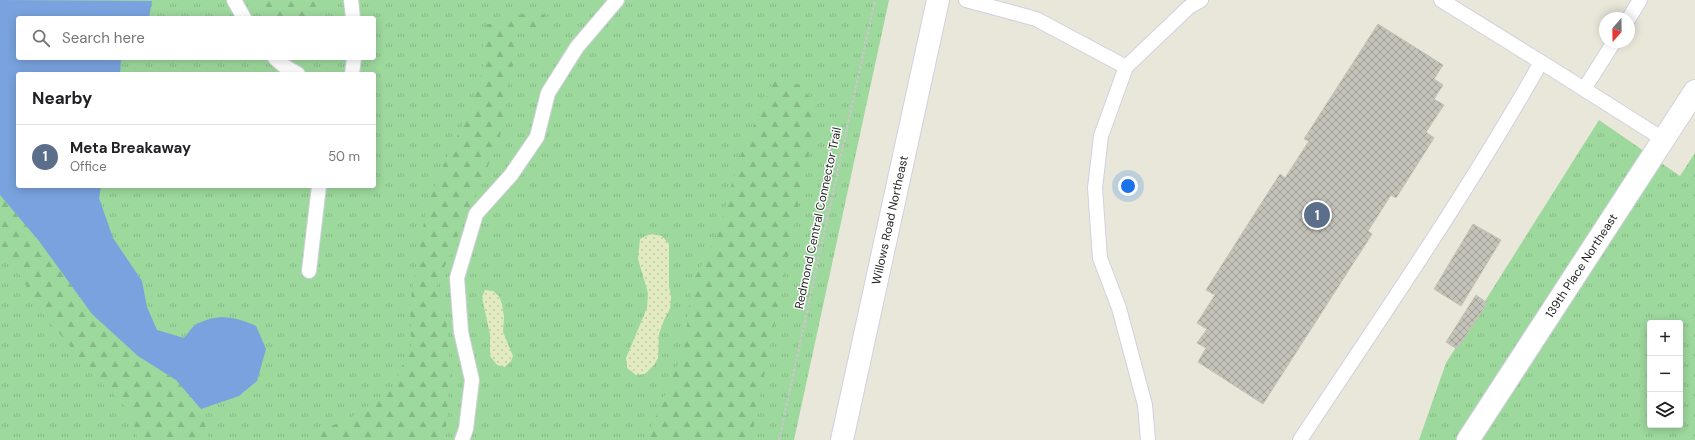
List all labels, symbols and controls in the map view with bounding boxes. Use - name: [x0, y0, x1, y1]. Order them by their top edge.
- north arrow: [1599, 12, 1635, 48]
- search box: [16, 16, 376, 60]
- icon: search: [30, 27, 52, 49]
- text: Search here: [62, 28, 145, 48]
- text: Nearby: [32, 87, 92, 109]
- street label: Redmond Central Connector Trail: [791, 126, 845, 310]
- text: Meta Breakaway: [70, 138, 191, 158]
- text: 1: [43, 148, 47, 165]
- text: 50 m: [328, 148, 360, 165]
- street label: Willows Road Northeast: [868, 154, 912, 286]
- text: Office: [70, 158, 107, 175]
- your location: [1118, 176, 1138, 196]
- pin: 1: [1304, 200, 1330, 230]
- street label: 139th Place Northeast: [1542, 210, 1621, 321]
- map controls: [1647, 320, 1683, 428]
- button: +: [1647, 320, 1683, 356]
- button: −: [1647, 356, 1683, 392]
- button: layers: [1647, 392, 1683, 428]

